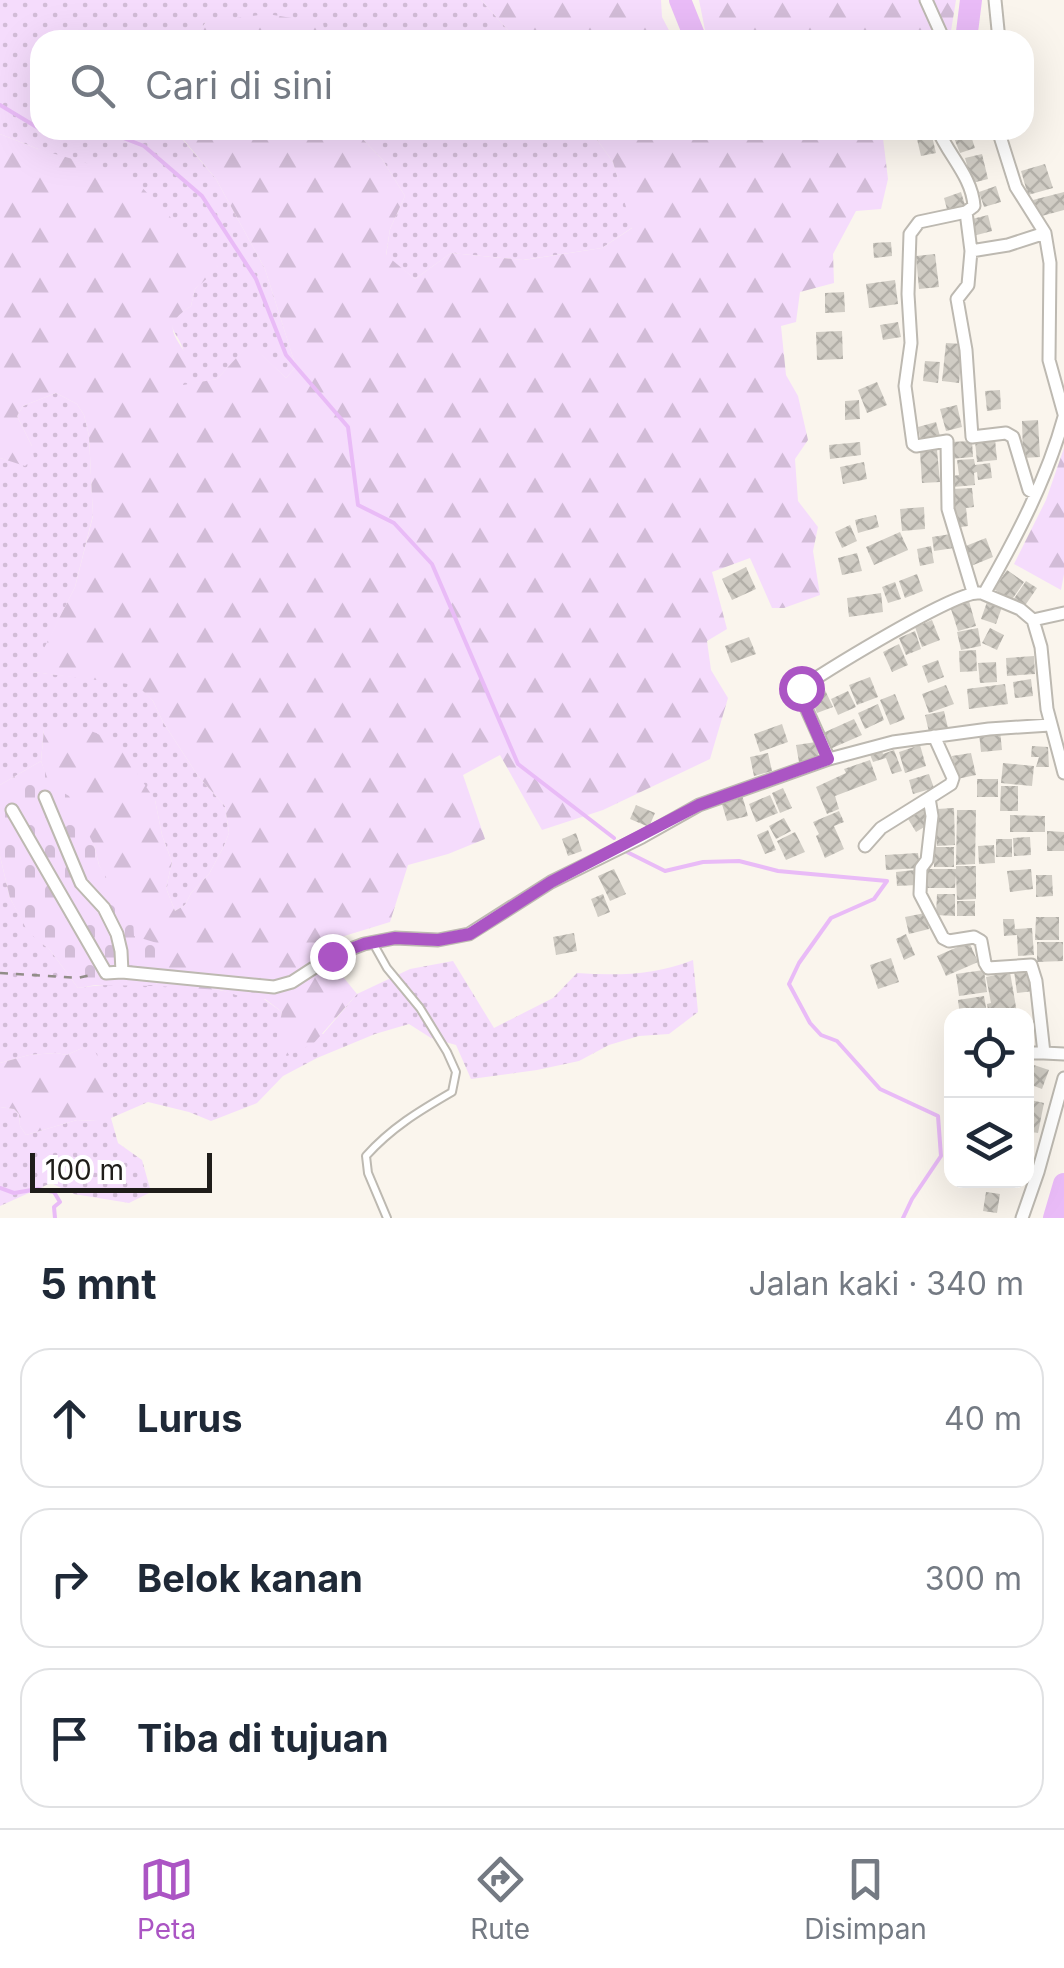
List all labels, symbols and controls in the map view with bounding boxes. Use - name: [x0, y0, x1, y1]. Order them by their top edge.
- search box: [30, 30, 1034, 140]
- icon: search: [65, 58, 120, 113]
- text: Cari di sini: [145, 62, 333, 108]
- route start: [779, 666, 825, 712]
- route end: [310, 934, 356, 980]
- map controls: [944, 1008, 1034, 1188]
- button: locate: [944, 1008, 1034, 1098]
- button: layers: [944, 1098, 1034, 1188]
- scale bar: [30, 1148, 212, 1192]
- text: 100 m: [45, 1153, 124, 1187]
- text: 5 mnt: [40, 1258, 157, 1309]
- text: Jalan kaki · 340 m: [748, 1264, 1024, 1303]
- icon: ahead: [42, 1391, 97, 1446]
- text: Lurus: [137, 1395, 243, 1441]
- text: 40 m: [944, 1399, 1022, 1438]
- icon: right: [42, 1551, 97, 1606]
- text: Belok kanan: [137, 1555, 363, 1601]
- text: 300 m: [925, 1559, 1022, 1598]
- icon: arrive: [42, 1711, 97, 1766]
- text: Tiba di tujuan: [137, 1715, 389, 1761]
- tab: Peta: [137, 1852, 196, 1946]
- tab: Rute: [470, 1852, 530, 1946]
- tab: Disimpan: [804, 1852, 927, 1946]

